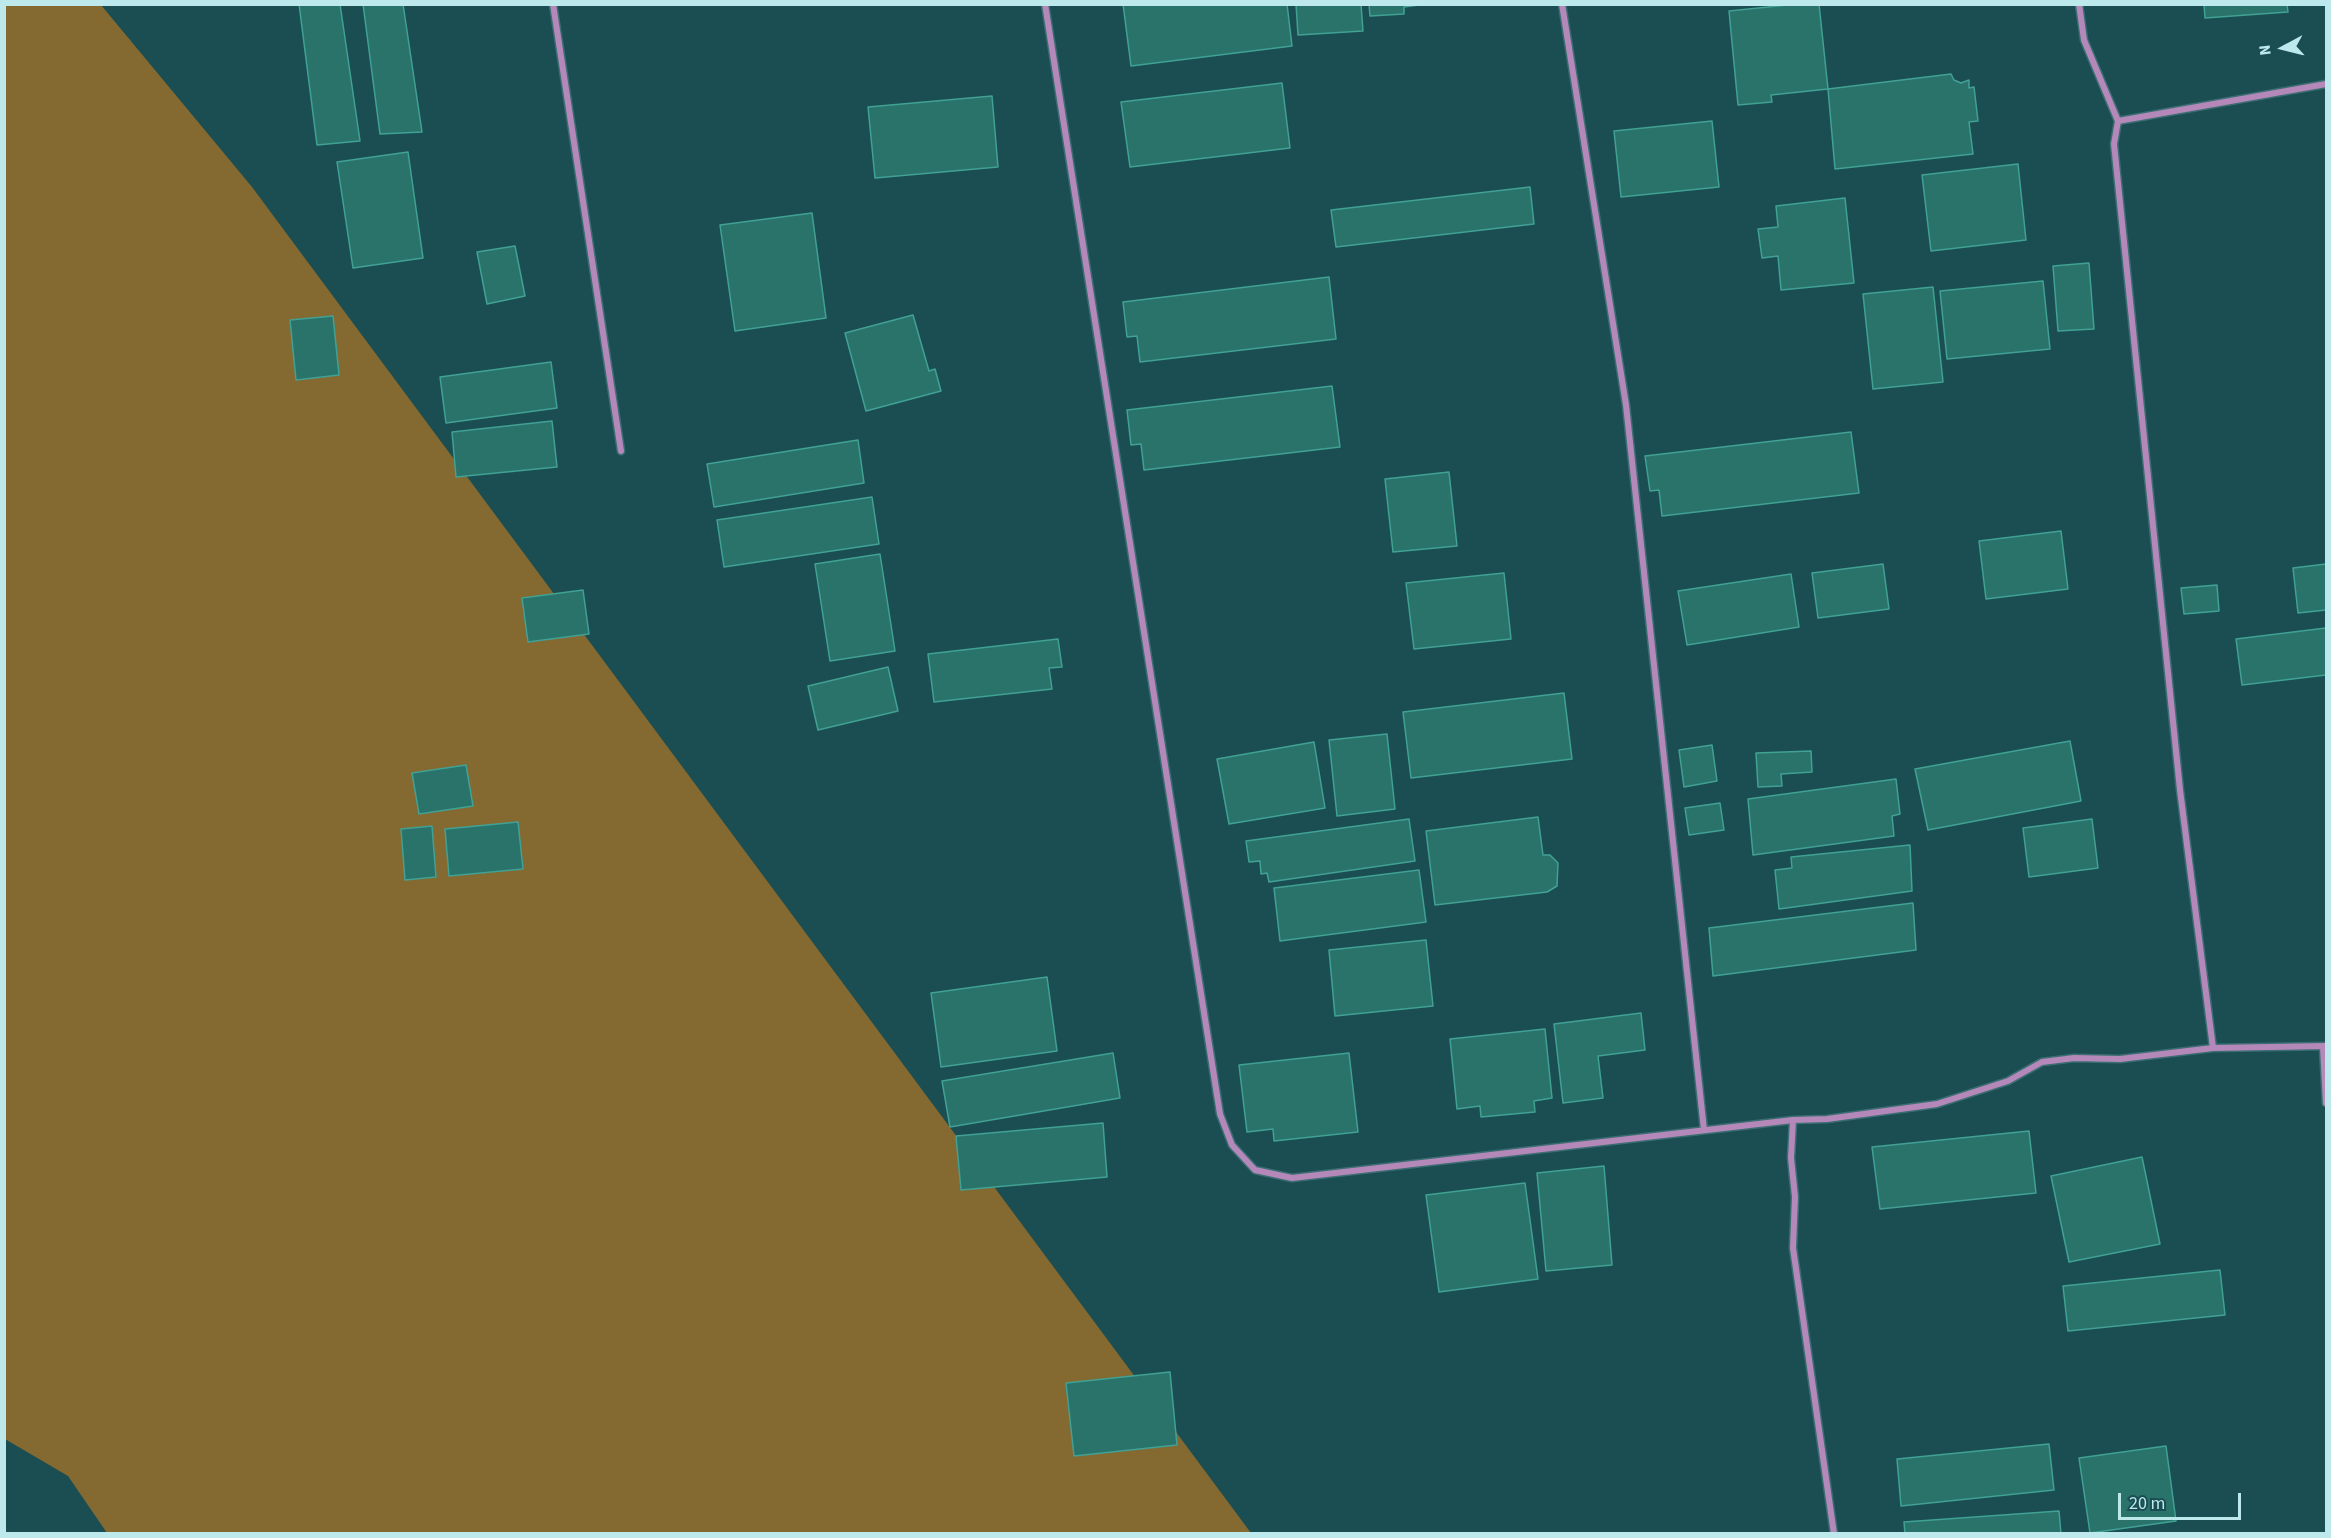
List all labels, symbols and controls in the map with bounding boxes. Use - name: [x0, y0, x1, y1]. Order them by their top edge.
- north arrow: [2253, 18, 2313, 78]
- text: N: [2254, 44, 2277, 57]
- scale bar: [2121, 1481, 2244, 1519]
- text: 20 m: [2129, 1491, 2165, 1516]

